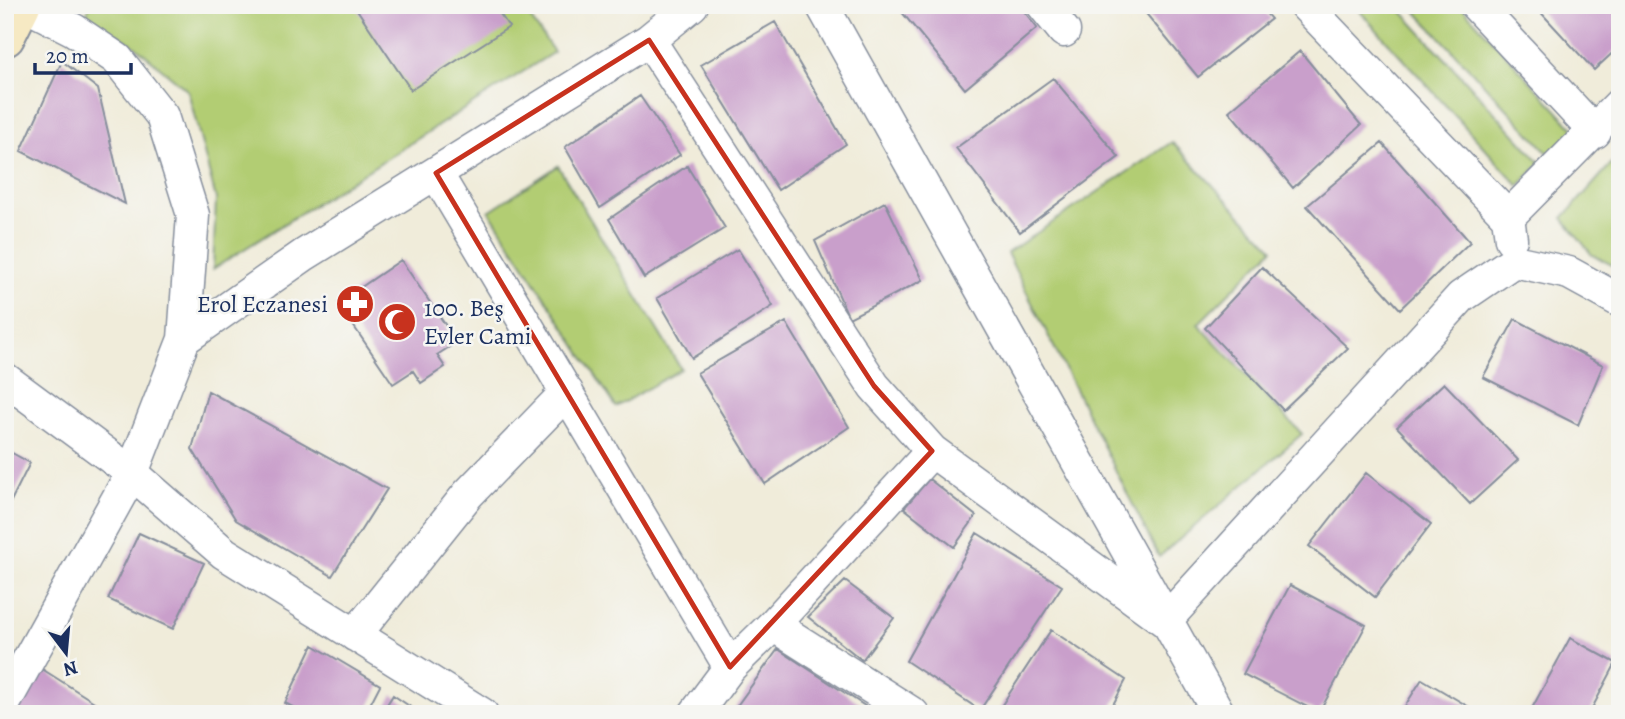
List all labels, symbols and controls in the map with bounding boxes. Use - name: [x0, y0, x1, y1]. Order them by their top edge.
- scale bar: [35, 32, 131, 76]
- text: 20 m: [46, 42, 89, 70]
- pharmacy icon: Erol Eczanesi: [334, 283, 376, 325]
- place label: Erol Eczanesi: [197, 288, 328, 320]
- place label: 100. Beş Evler Cami: [424, 292, 532, 352]
- mosque icon: 100. Beş Evler Cami: [376, 301, 418, 343]
- north arrow: [32, 618, 102, 688]
- text: N: [60, 654, 81, 683]

